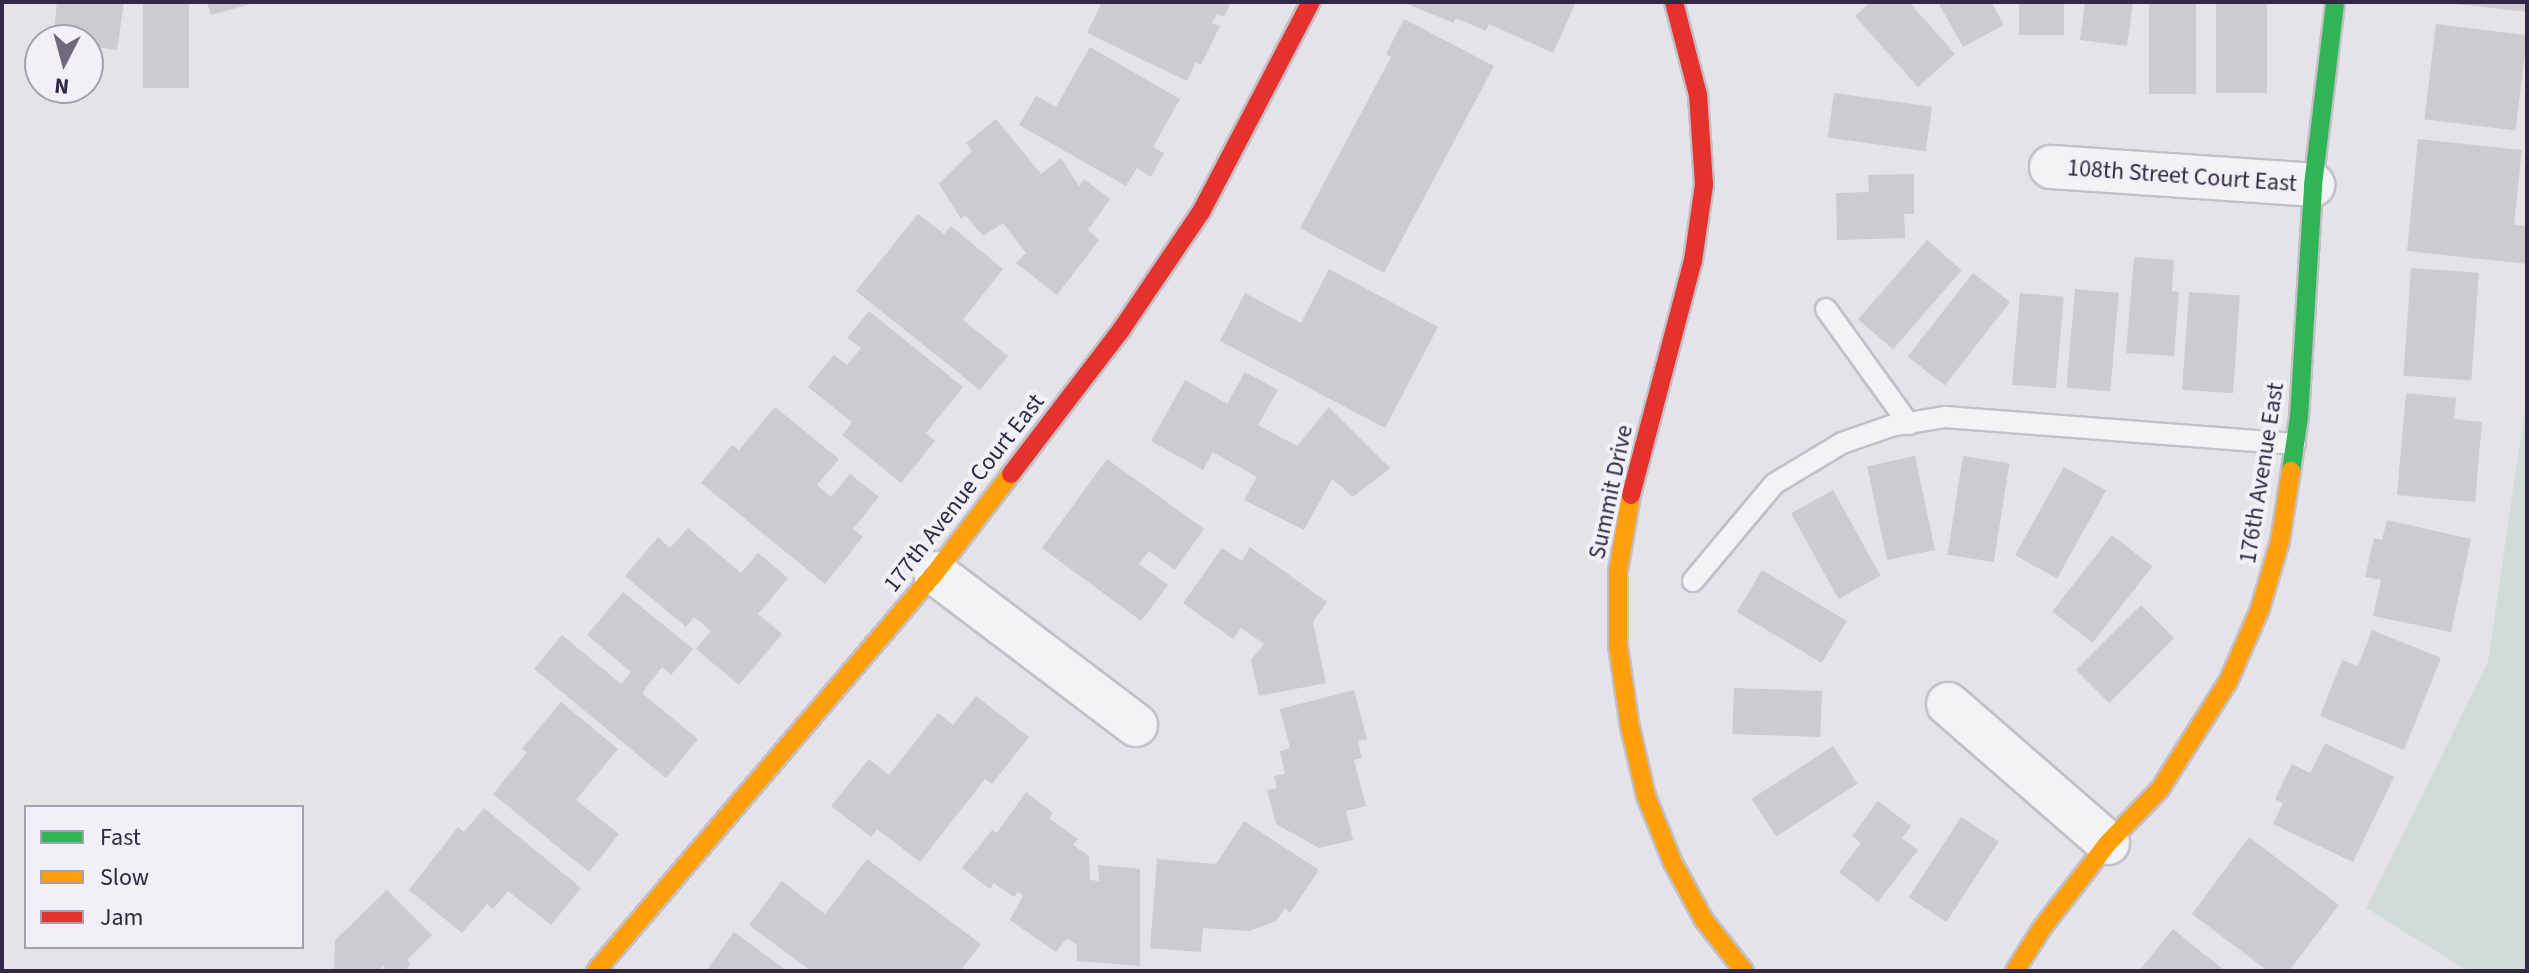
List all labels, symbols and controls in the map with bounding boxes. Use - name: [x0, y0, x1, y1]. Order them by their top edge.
- north arrow: [24, 24, 104, 104]
- text: N: [53, 69, 71, 103]
- street label: 108th Street Court East: [2066, 154, 2298, 198]
- street label: 176th Avenue East: [2233, 380, 2291, 566]
- street label: 177th Avenue Court East: [878, 388, 1050, 598]
- street label: Summit Drive: [1583, 422, 1639, 562]
- legend: [24, 805, 304, 949]
- text: Fast: [100, 820, 141, 855]
- text: Slow: [100, 860, 149, 895]
- text: Jam: [100, 900, 144, 935]

